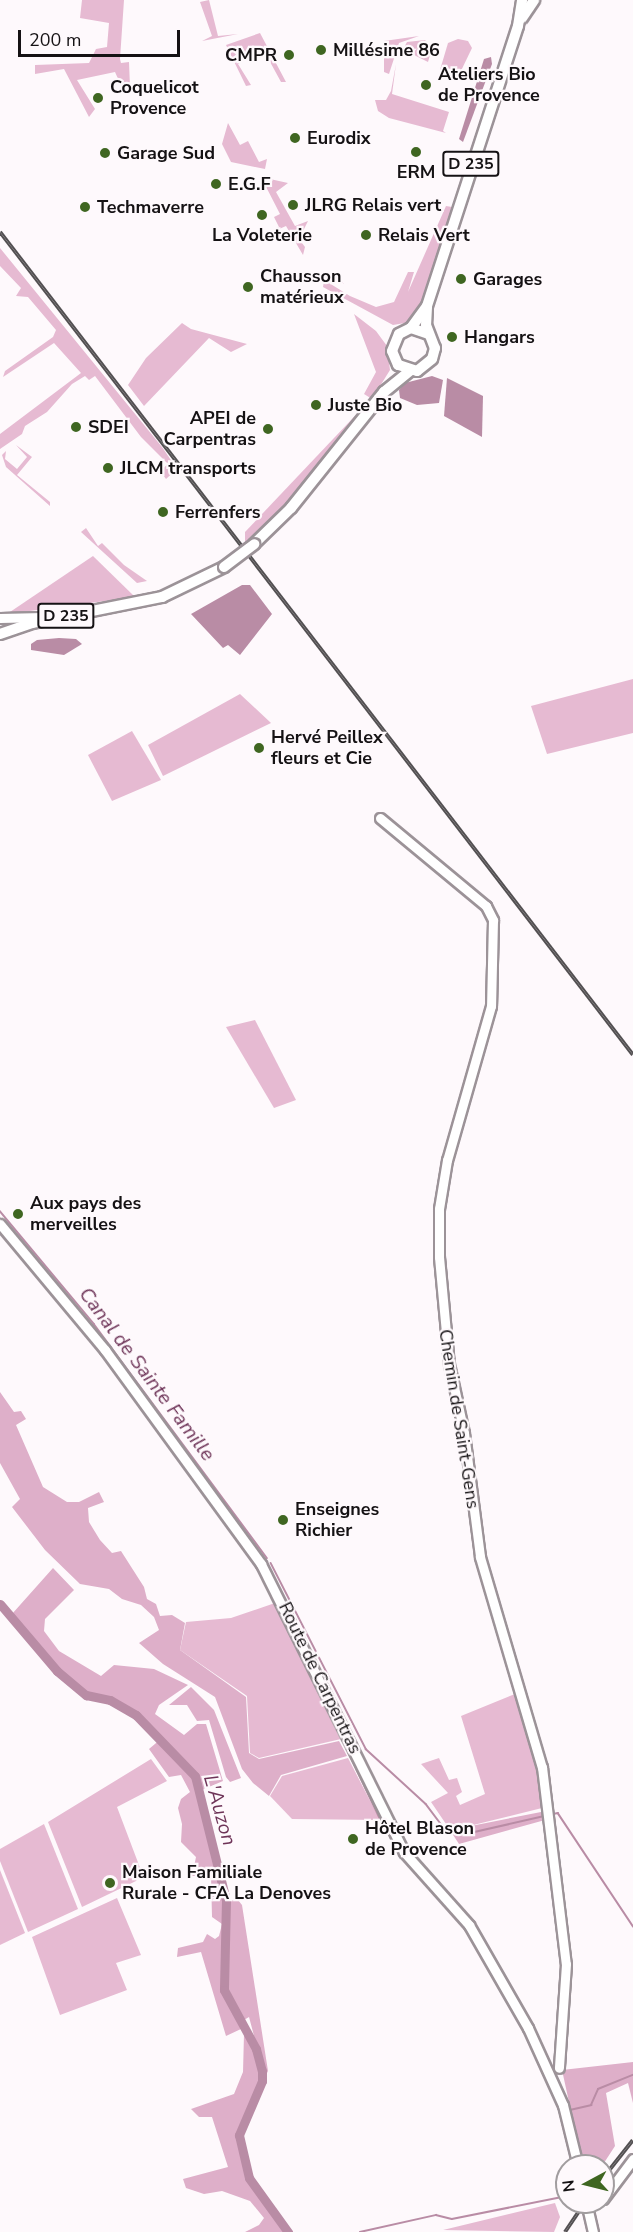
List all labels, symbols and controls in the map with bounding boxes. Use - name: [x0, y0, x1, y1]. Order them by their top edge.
- scale bar: [21, 18, 183, 56]
- text: 200 m: [29, 28, 81, 52]
- place label: Millésime 86: [333, 39, 440, 61]
- marker: Millésime 86: [314, 43, 328, 57]
- place label: CMPR: [225, 44, 277, 66]
- marker: CMPR: [282, 48, 296, 62]
- place label: Ateliers Bio de Provence: [438, 64, 540, 106]
- place label: Coquelicot Provence: [110, 77, 199, 119]
- marker: Ateliers Bio de Provence: [419, 78, 433, 92]
- marker: Coquelicot Provence: [91, 91, 105, 105]
- place label: Eurodix: [307, 127, 371, 149]
- marker: Eurodix: [288, 131, 302, 145]
- place label: Garage Sud: [117, 142, 215, 164]
- marker: ERM: [409, 145, 423, 159]
- marker: Garage Sud: [98, 146, 112, 160]
- road number: D 235: [441, 151, 501, 177]
- place label: ERM: [397, 161, 435, 183]
- place label: E.G.F: [228, 173, 271, 195]
- marker: E.G.F: [209, 177, 223, 191]
- place label: JLRG Relais vert: [305, 194, 441, 216]
- place label: Techmaverre: [97, 196, 204, 218]
- marker: JLRG Relais vert: [286, 198, 300, 212]
- marker: Techmaverre: [78, 200, 92, 214]
- marker: La Voleterie: [255, 208, 269, 222]
- place label: La Voleterie: [212, 224, 312, 246]
- place label: Relais Vert: [378, 224, 470, 246]
- marker: Relais Vert: [359, 228, 373, 242]
- place label: Chausson matérieux: [260, 266, 344, 308]
- place label: Garages: [473, 268, 542, 290]
- marker: Garages: [454, 272, 468, 286]
- marker: Chausson matérieux: [241, 280, 255, 294]
- place label: Hangars: [464, 326, 535, 348]
- marker: Hangars: [445, 330, 459, 344]
- place label: Juste Bio: [328, 394, 402, 416]
- marker: Juste Bio: [309, 398, 323, 412]
- place label: APEI de Carpentras: [164, 408, 256, 450]
- place label: SDEI: [88, 416, 129, 438]
- marker: SDEI: [69, 420, 83, 434]
- marker: APEI de Carpentras: [261, 422, 275, 436]
- place label: JLCM transports: [120, 457, 256, 479]
- marker: JLCM transports: [101, 461, 115, 475]
- place label: Ferrenfers: [175, 501, 261, 523]
- marker: Ferrenfers: [156, 505, 170, 519]
- road number: D 235: [36, 603, 96, 629]
- place label: Hervé Peillex fleurs et Cie: [271, 727, 383, 770]
- marker: Hervé Peillex fleurs et Cie: [252, 741, 266, 755]
- place label: Aux pays des merveilles: [30, 1193, 141, 1236]
- marker: Aux pays des merveilles: [11, 1207, 25, 1221]
- water label: Canal de Sainte Famille: [74, 1282, 220, 1466]
- street label: Chemin de Saint-Gens: [434, 1328, 484, 1510]
- place label: Enseignes Richier: [295, 1499, 379, 1541]
- marker: Enseignes Richier: [276, 1513, 290, 1527]
- street label: Route de Carpentras: [274, 1599, 366, 1757]
- water label: L'Auzon: [198, 1772, 242, 1848]
- place label: Hôtel Blason de Provence: [365, 1818, 474, 1860]
- marker: Hôtel Blason de Provence: [346, 1832, 360, 1846]
- place label: Maison Familiale Rurale - CFA La Denoves: [122, 1862, 331, 1904]
- marker: Maison Familiale Rurale - CFA La Denoves: [103, 1876, 117, 1890]
- north arrow: [555, 2154, 615, 2214]
- text: N: [557, 2179, 581, 2193]

